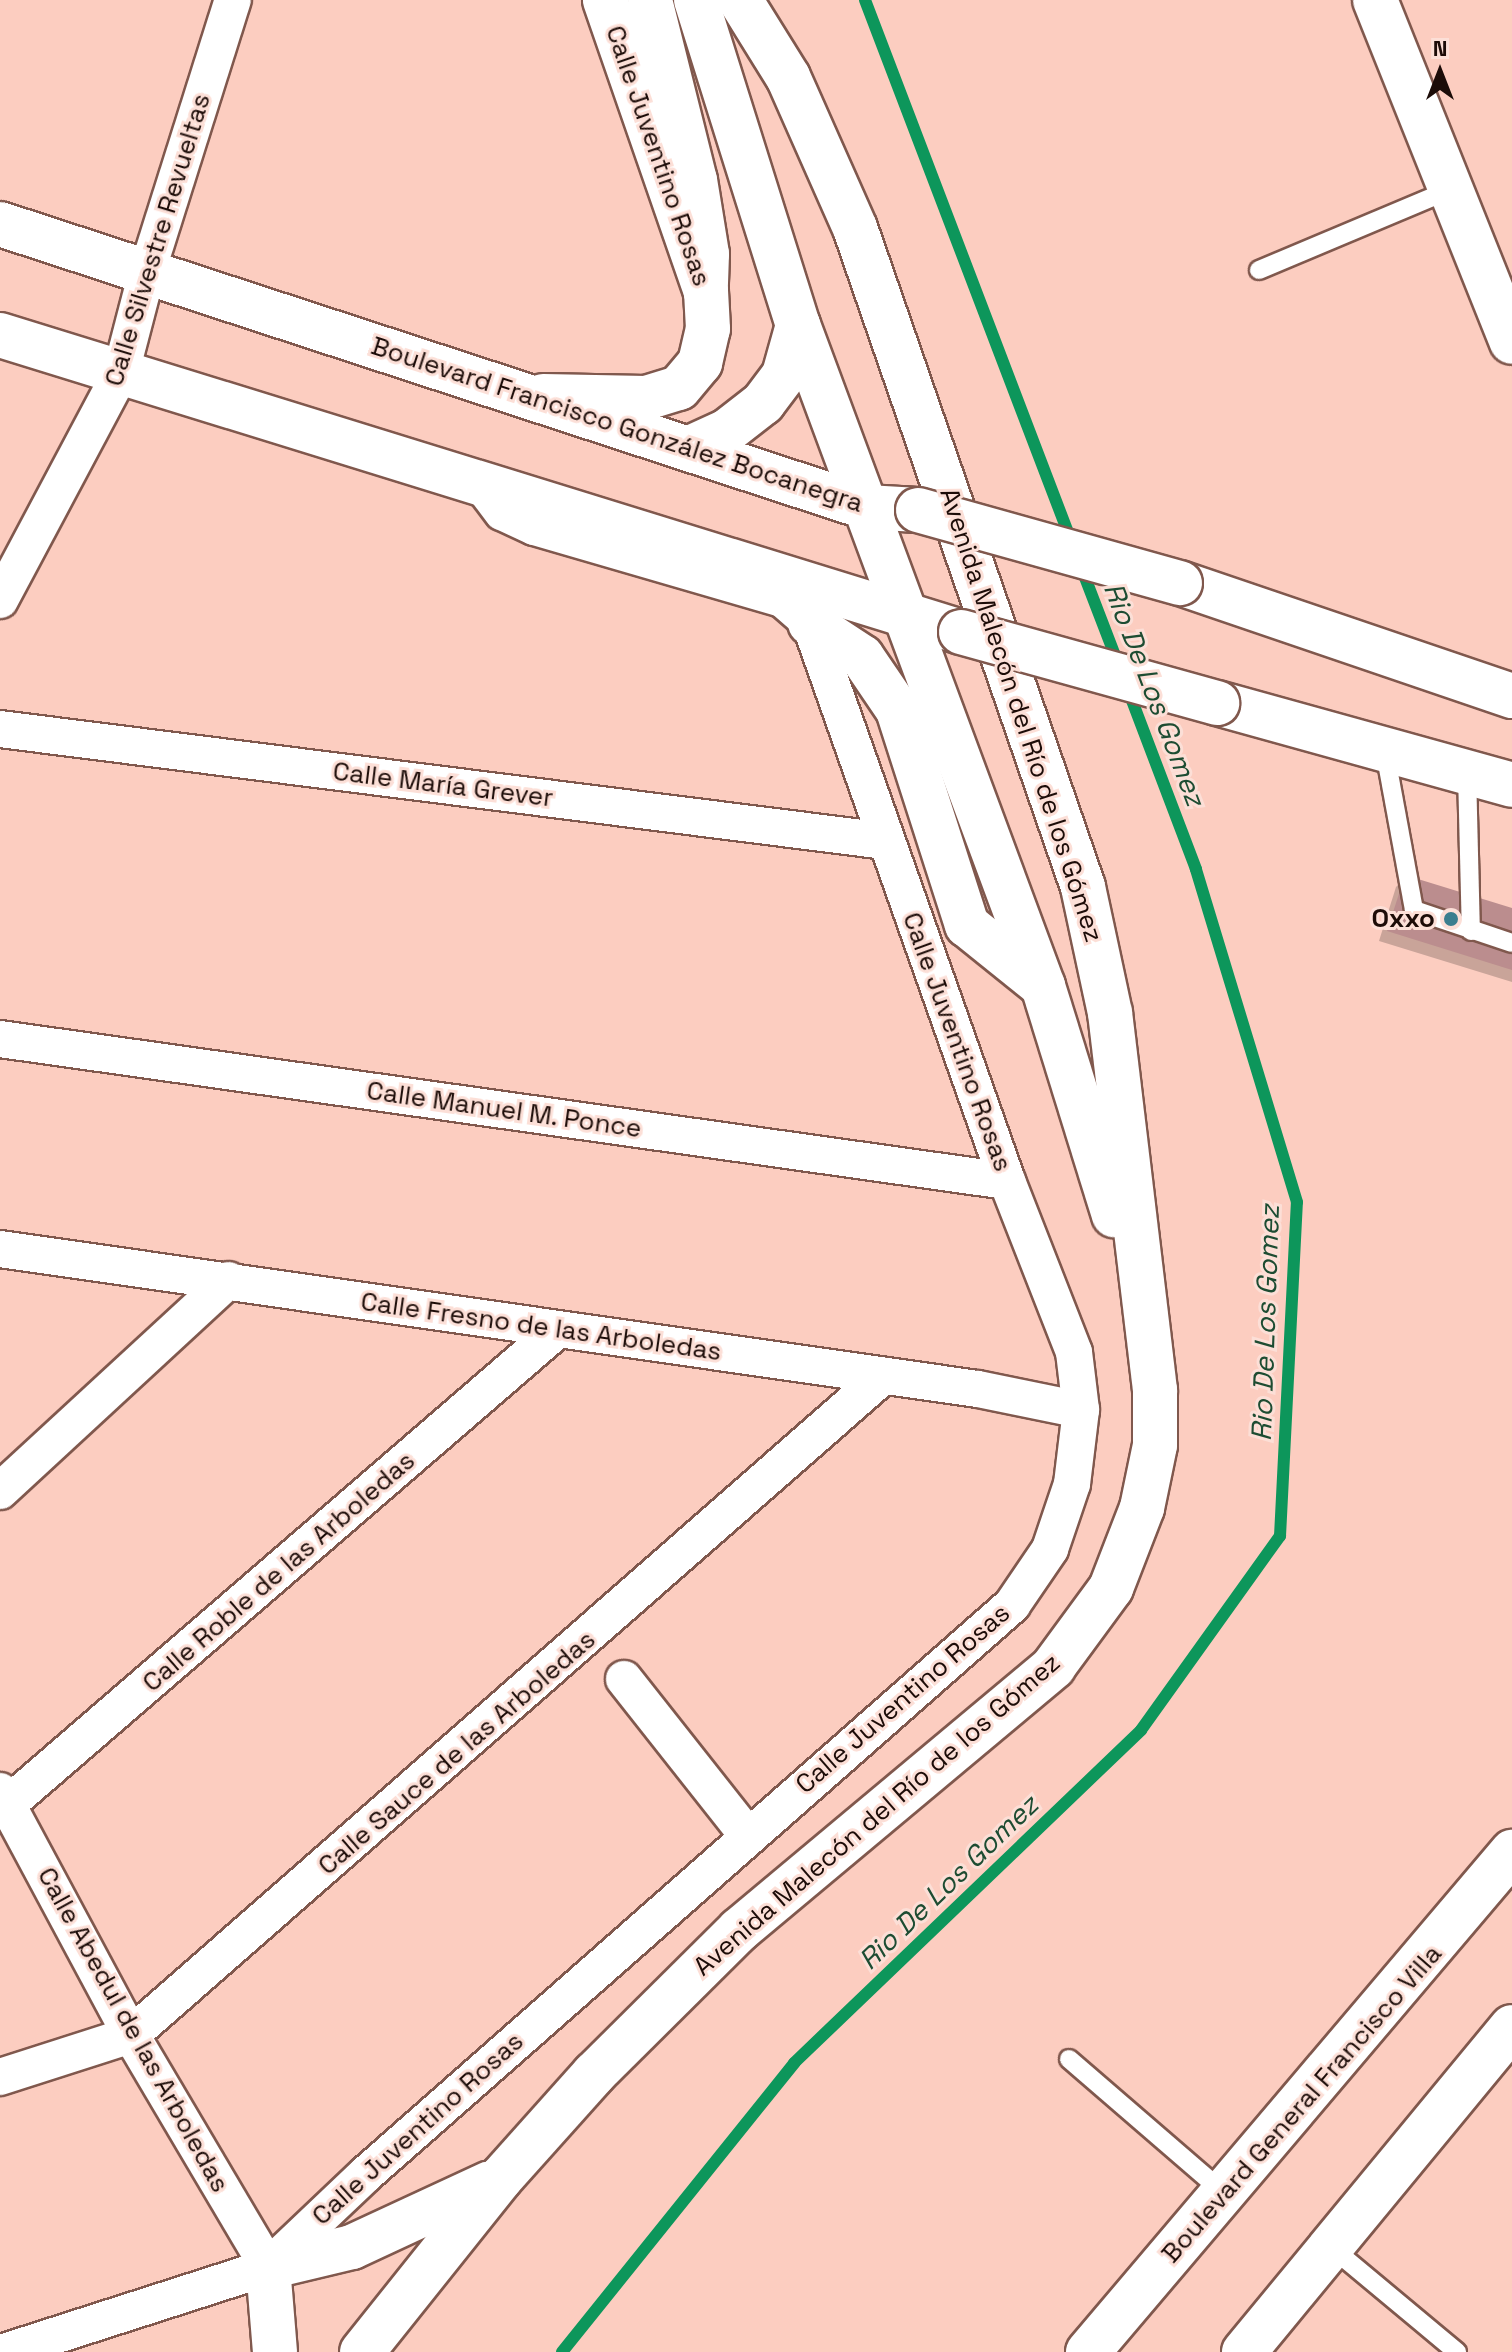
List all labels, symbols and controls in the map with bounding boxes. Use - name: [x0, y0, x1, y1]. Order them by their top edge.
- street label: Calle Juventino Rosas: [599, 22, 717, 290]
- north arrow: [1400, 32, 1480, 112]
- text: N: [1433, 34, 1447, 62]
- street label: Calle Silvestre Revueltas: [99, 90, 217, 390]
- street label: Boulevard Francisco González Bocanegra: [367, 331, 867, 519]
- street label: Avenida Malecón del Río de los Gómez: [933, 484, 1109, 946]
- water label: Rio De Los Gomez: [1097, 578, 1213, 810]
- street label: Calle María Grever: [331, 756, 555, 814]
- place label: Oxxo: [1372, 903, 1435, 935]
- street label: Calle Juventino Rosas: [896, 908, 1018, 1176]
- marker: Oxxo: [1442, 910, 1460, 928]
- street label: Calle Manuel M. Ponce: [364, 1075, 644, 1145]
- water label: Rio De Los Gomez: [1244, 1204, 1286, 1442]
- street label: Calle Fresno de las Arboledas: [359, 1286, 723, 1368]
- street label: Calle Roble de las Arboledas: [136, 1445, 422, 1699]
- street label: Calle Juventino Rosas: [790, 1598, 1016, 1800]
- street label: Calle Sauce de las Arboledas: [312, 1624, 602, 1882]
- street label: Avenida Malecón del Río de los Gómez: [687, 1647, 1067, 1983]
- water label: Rio De Los Gomez: [851, 1788, 1045, 1976]
- street label: Calle Abedul de las Arboledas: [30, 1862, 236, 2198]
- street label: Boulevard General Francisco Villa: [1155, 1939, 1449, 2269]
- street label: Calle Juventino Rosas: [306, 2026, 530, 2232]

